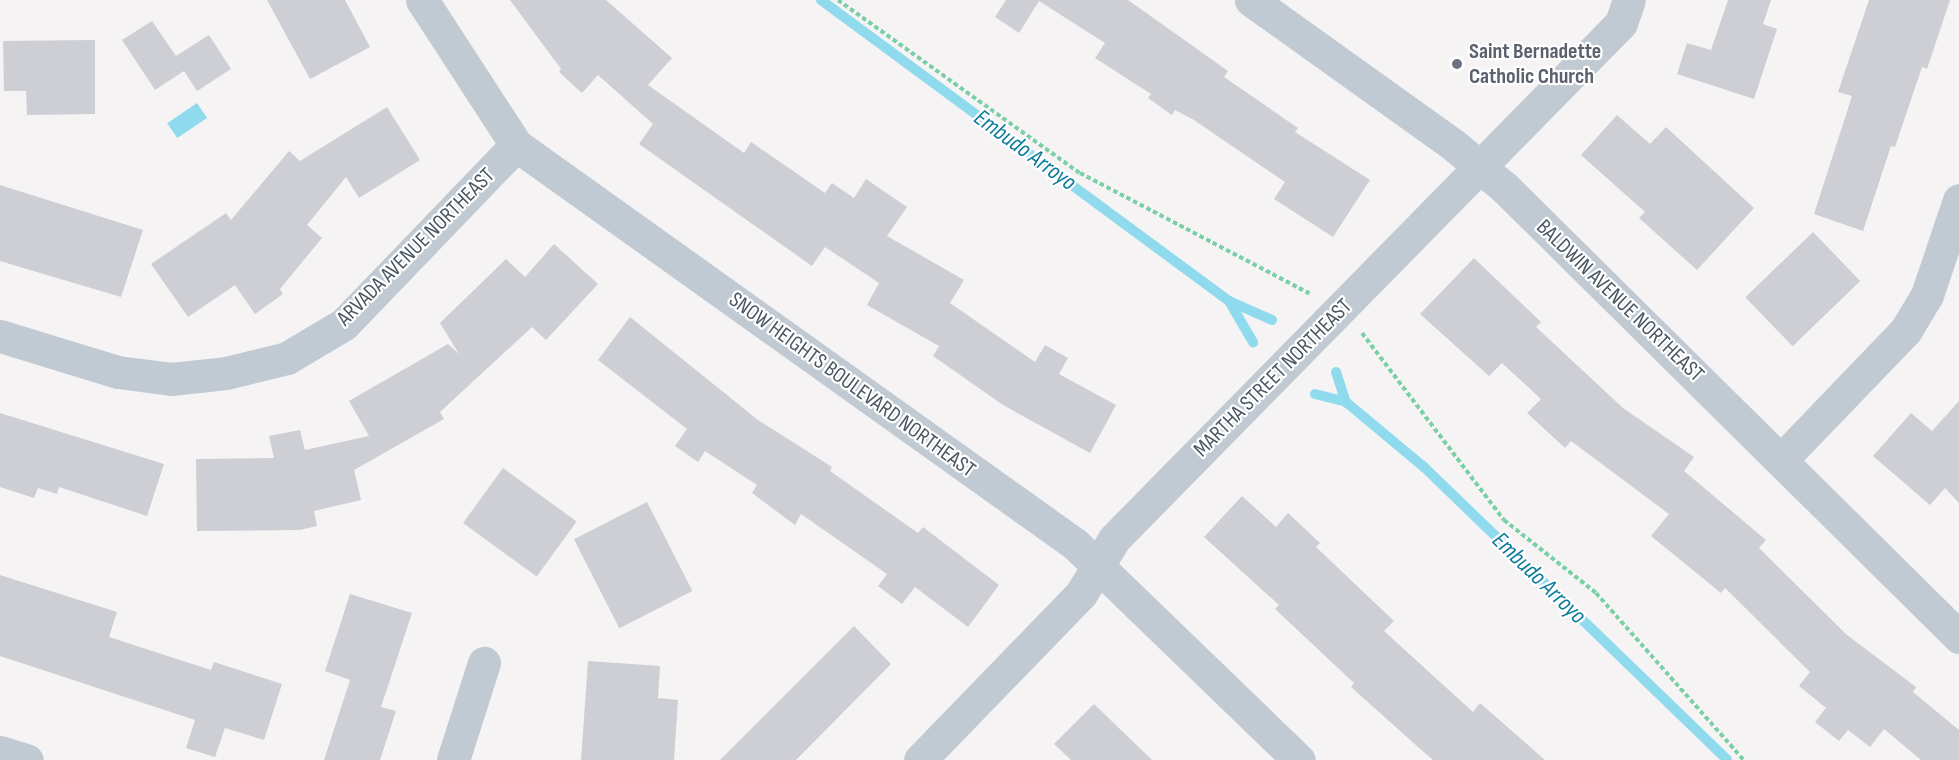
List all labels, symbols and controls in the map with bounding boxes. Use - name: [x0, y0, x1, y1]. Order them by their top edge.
- place label: Saint Bernadette Catholic Church: [1469, 38, 1601, 90]
- marker: Saint Bernadette Catholic Church: [1450, 57, 1464, 71]
- water label: Embudo Arroyo: [968, 103, 1082, 197]
- street label: ARVADA AVENUE NORTHEAST: [332, 163, 500, 331]
- street label: BALDWIN AVENUE NORTHEAST: [1531, 214, 1709, 388]
- street label: SNOW HEIGHTS BOULEVARD NORTHEAST: [724, 287, 980, 483]
- street label: MARTHA STREET NORTHEAST: [1188, 293, 1358, 463]
- water label: Embudo Arroyo: [1486, 526, 1592, 630]

